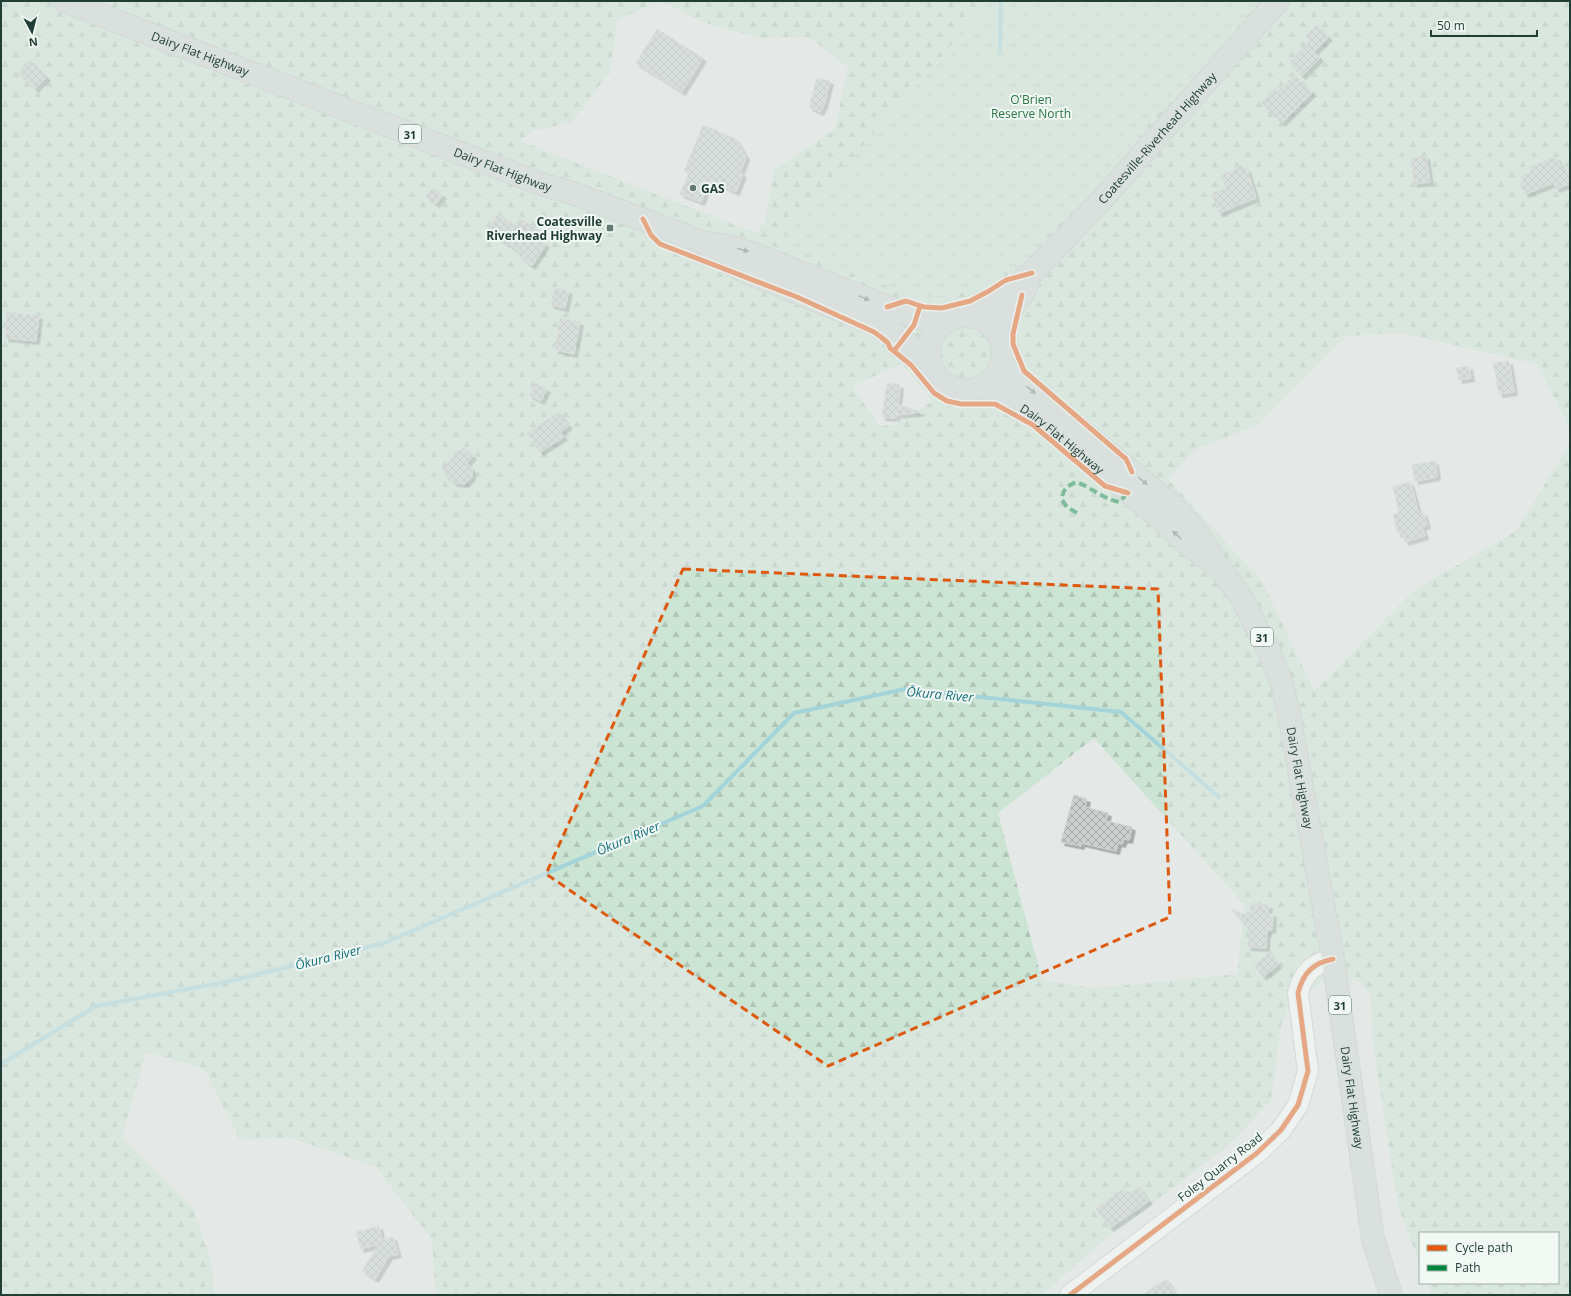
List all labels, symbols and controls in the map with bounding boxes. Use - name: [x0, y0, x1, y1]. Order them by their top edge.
- north arrow: [12, 12, 52, 52]
- scale bar: [1431, 12, 1537, 38]
- text: 50 m: [1437, 17, 1465, 34]
- street label: Dairy Flat Highway: [149, 27, 253, 80]
- text: N: [28, 34, 39, 50]
- street label: Coatesville-Riverhead Highway: [1094, 67, 1220, 207]
- park label: O'Brien Reserve North: [991, 91, 1071, 122]
- road number: 31: [399, 125, 421, 143]
- street label: Dairy Flat Highway: [451, 143, 555, 195]
- place label: GAS: [701, 180, 725, 197]
- marker: GAS: [688, 183, 698, 193]
- place label: Coatesville Riverhead Highway: [486, 213, 602, 244]
- marker: Coatesville Riverhead Highway: [605, 223, 615, 233]
- one-way arrow: [738, 247, 750, 253]
- one-way arrow: [859, 295, 871, 301]
- one-way arrow: [1026, 386, 1037, 394]
- street label: Dairy Flat Highway: [1017, 399, 1109, 478]
- one-way arrow: [1138, 477, 1148, 485]
- one-way arrow: [1172, 530, 1182, 539]
- road number: 31: [1251, 628, 1273, 646]
- water label: Ōkura River: [906, 682, 975, 706]
- street label: Dairy Flat Highway: [1283, 725, 1318, 831]
- water label: Ōkura River: [593, 816, 663, 859]
- water label: Ōkura River: [293, 940, 364, 974]
- road number: 31: [1329, 996, 1351, 1014]
- street label: Dairy Flat Highway: [1337, 1045, 1369, 1151]
- street label: Foley Quarry Road: [1174, 1129, 1266, 1205]
- legend: [1419, 1232, 1559, 1284]
- text: Cycle path: [1455, 1239, 1513, 1256]
- text: Path: [1455, 1259, 1481, 1276]

